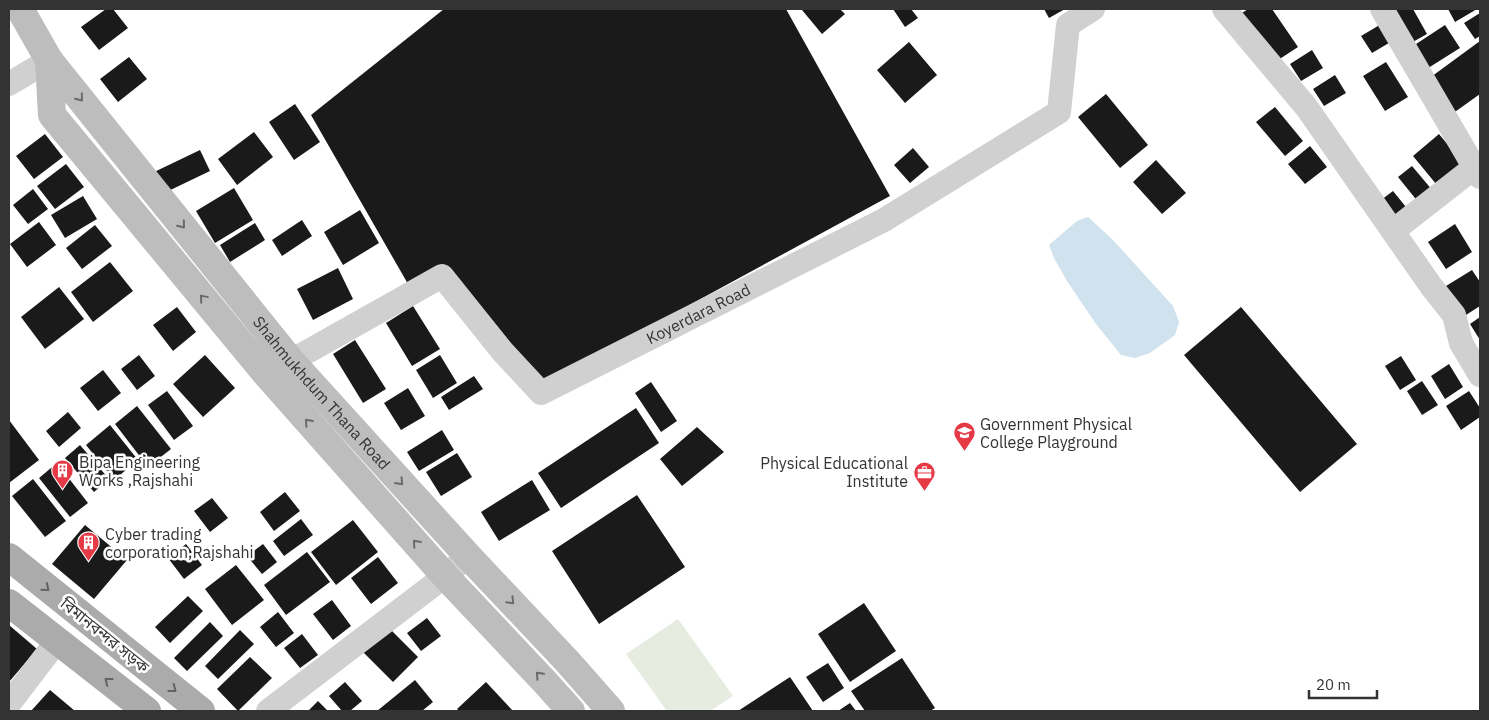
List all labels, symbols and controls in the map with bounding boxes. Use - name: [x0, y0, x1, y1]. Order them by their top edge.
- one-way arrow: [74, 92, 82, 101]
- one-way arrow: [176, 219, 184, 228]
- street label: Koyerdara Road: [643, 279, 753, 348]
- one-way arrow: [200, 294, 209, 303]
- street label: Shahmukhdum Thana Road: [249, 312, 395, 474]
- place label: Government Physical College Playground: [980, 414, 1132, 452]
- one-way arrow: [305, 418, 314, 427]
- school or university icon: Government Physical College Playground: [952, 421, 976, 452]
- place label: Bipa Engineering Works ,Rajshahi: [79, 452, 201, 490]
- place label: Physical Educational Institute: [760, 453, 908, 491]
- building icon: Bipa Engineering Works ,Rajshahi: [51, 459, 75, 490]
- office icon: Physical Educational Institute: [912, 460, 936, 491]
- one-way arrow: [395, 476, 404, 485]
- place label: Cyber trading corporation,Rajshahi: [105, 524, 254, 562]
- building icon: Cyber trading corporation,Rajshahi: [77, 531, 101, 562]
- one-way arrow: [413, 540, 422, 549]
- one-way arrow: [41, 582, 50, 591]
- street label: বিমানবন্দর সড়ক: [56, 593, 154, 678]
- one-way arrow: [505, 595, 514, 604]
- scale bar: [1309, 668, 1376, 700]
- one-way arrow: [536, 671, 545, 680]
- text: 20 m: [1316, 675, 1351, 694]
- one-way arrow: [105, 679, 114, 687]
- one-way arrow: [168, 684, 177, 693]

